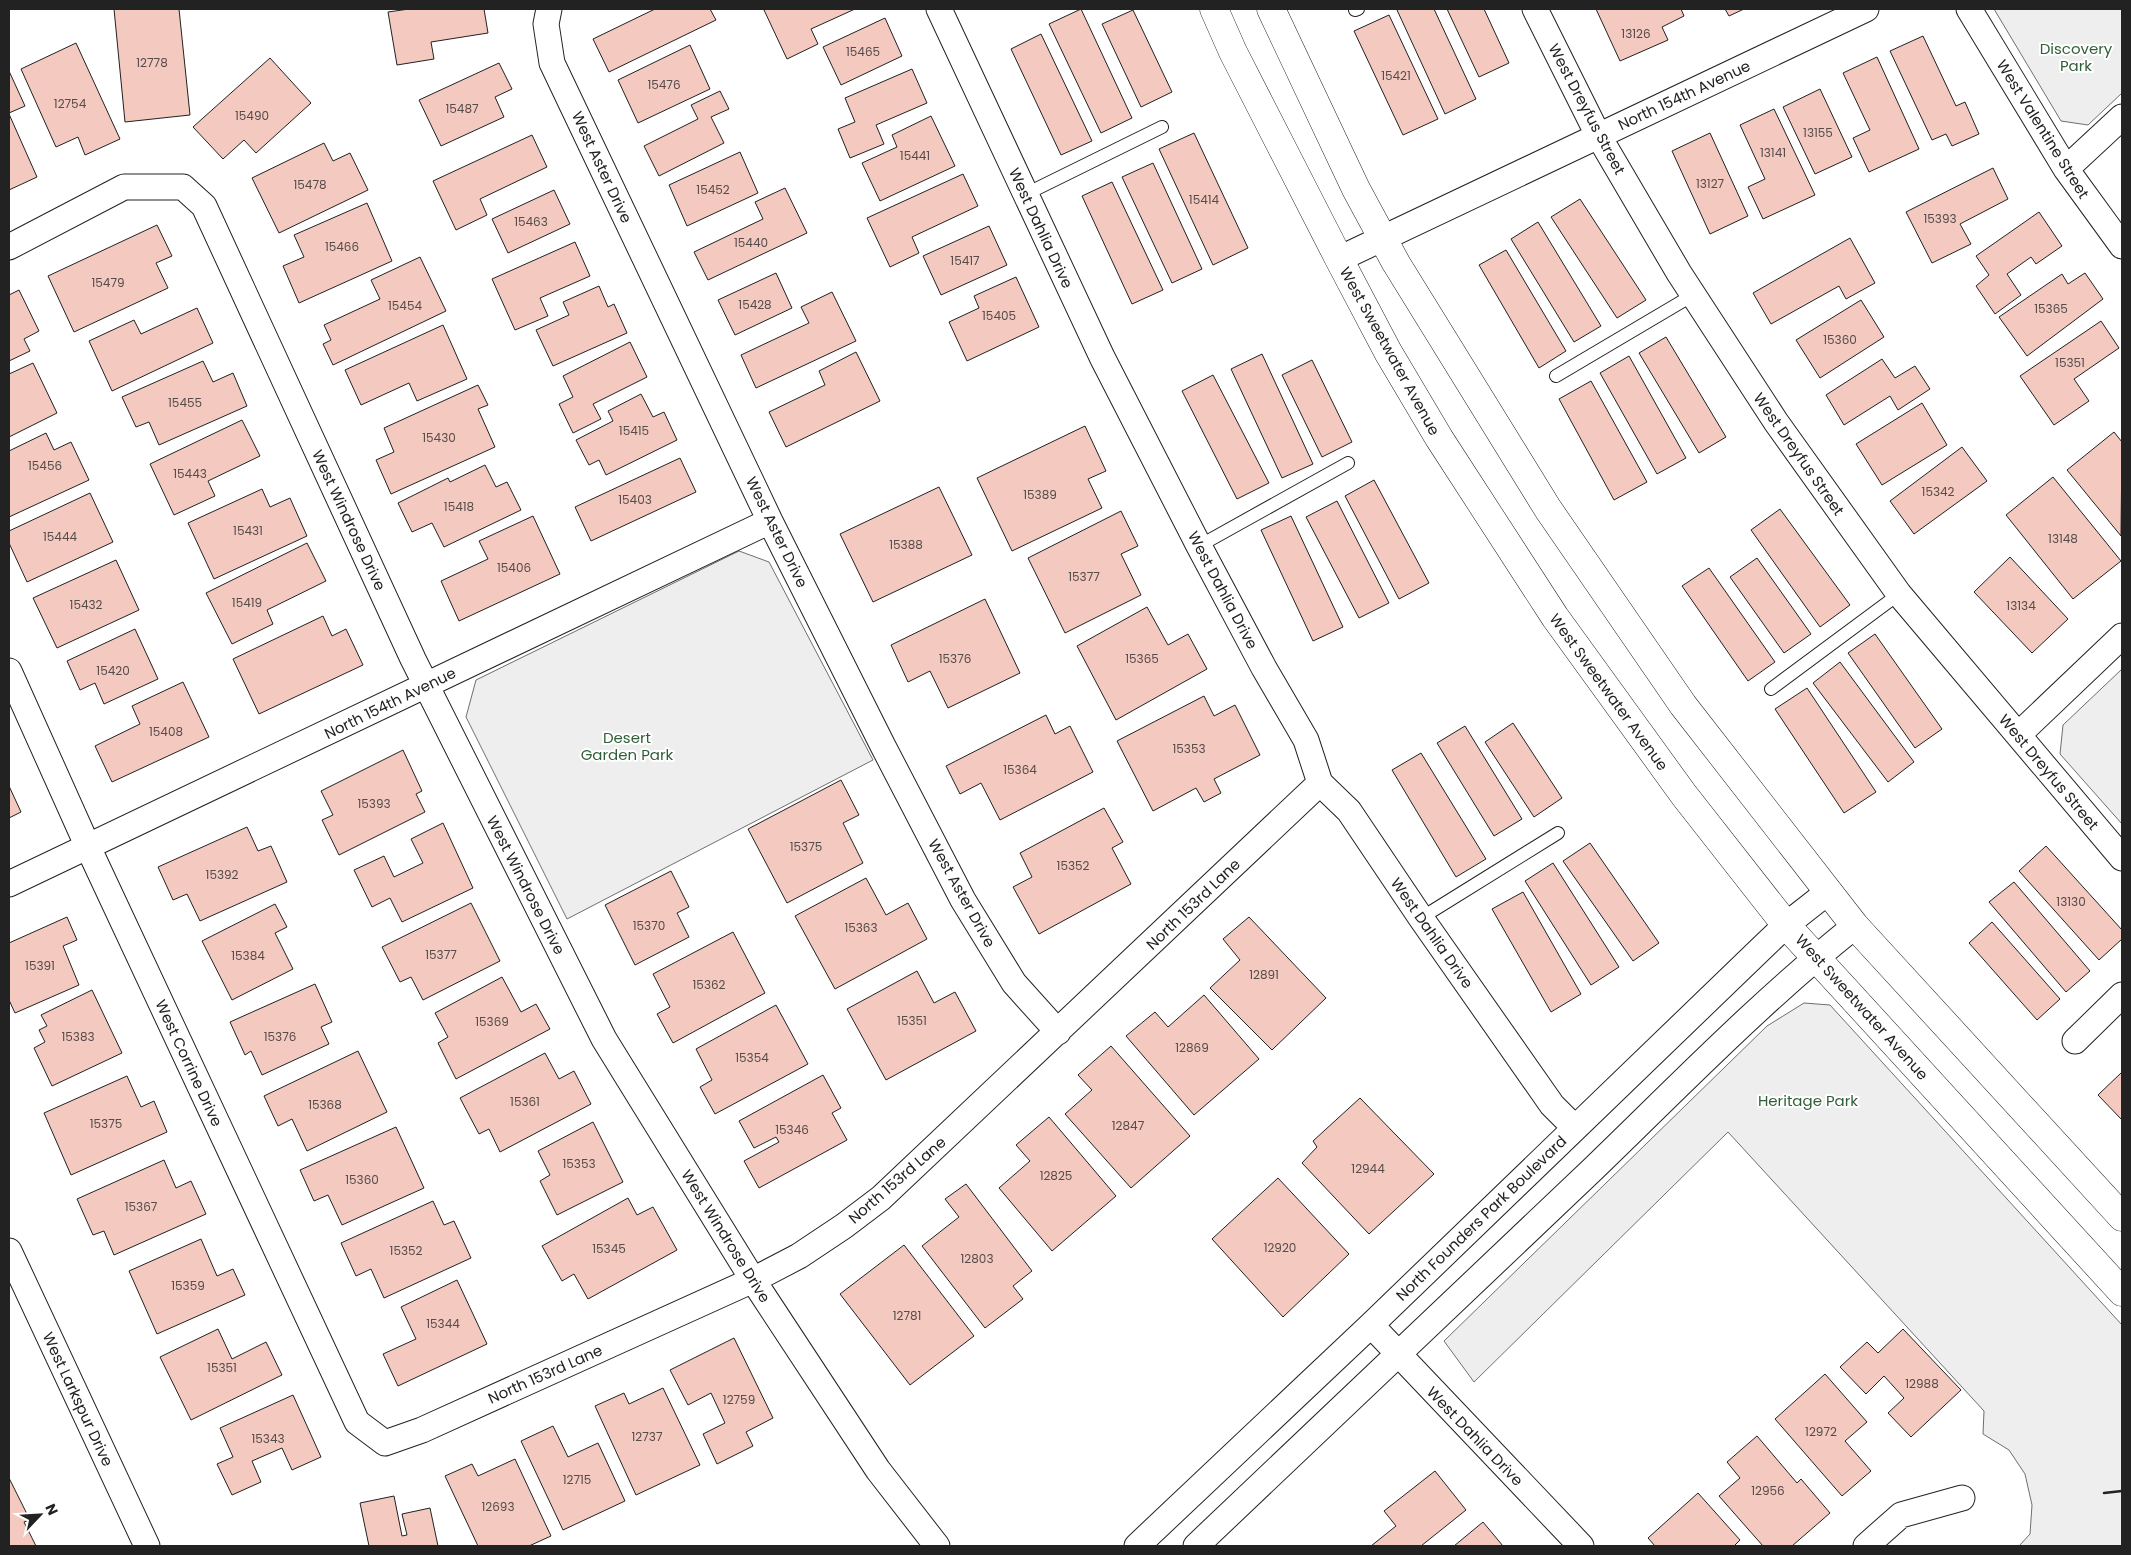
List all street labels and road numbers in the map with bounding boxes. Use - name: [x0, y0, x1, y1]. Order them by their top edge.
- street label: West Dreyfus Street: [1544, 40, 1630, 178]
- street label: North 154th Avenue: [1614, 55, 1754, 135]
- street label: West Valentine Street: [1992, 56, 2094, 202]
- street label: West Aster Drive: [567, 108, 637, 226]
- street label: West Dahlia Drive: [1004, 164, 1078, 292]
- street label: West Sweetwater Avenue: [1335, 263, 1445, 439]
- street label: West Dreyfus Street: [1749, 388, 1849, 520]
- street label: West Windrose Drive: [307, 446, 391, 594]
- street label: West Aster Drive: [741, 473, 813, 591]
- street label: West Dahlia Drive: [1183, 527, 1263, 653]
- street label: West Sweetwater Avenue: [1545, 609, 1673, 775]
- street label: North 154th Avenue: [321, 662, 459, 744]
- street label: West Dreyfus Street: [1994, 710, 2104, 834]
- street label: West Windrose Drive: [482, 812, 570, 958]
- street label: West Aster Drive: [923, 835, 1001, 951]
- street label: North 153rd Lane: [1141, 854, 1245, 954]
- street label: West Dahlia Drive: [1386, 873, 1478, 993]
- street label: West Sweetwater Avenue: [1791, 930, 1933, 1084]
- street label: West Corrine Drive: [150, 996, 228, 1130]
- street label: North Founders Park Boulevard: [1391, 1131, 1571, 1305]
- street label: North 153rd Lane: [844, 1132, 950, 1228]
- street label: West Windrose Drive: [676, 1165, 776, 1307]
- street label: West Larkspur Drive: [38, 1328, 118, 1470]
- street label: North 153rd Lane: [484, 1339, 606, 1409]
- street label: West Dahlia Drive: [1422, 1382, 1528, 1490]

